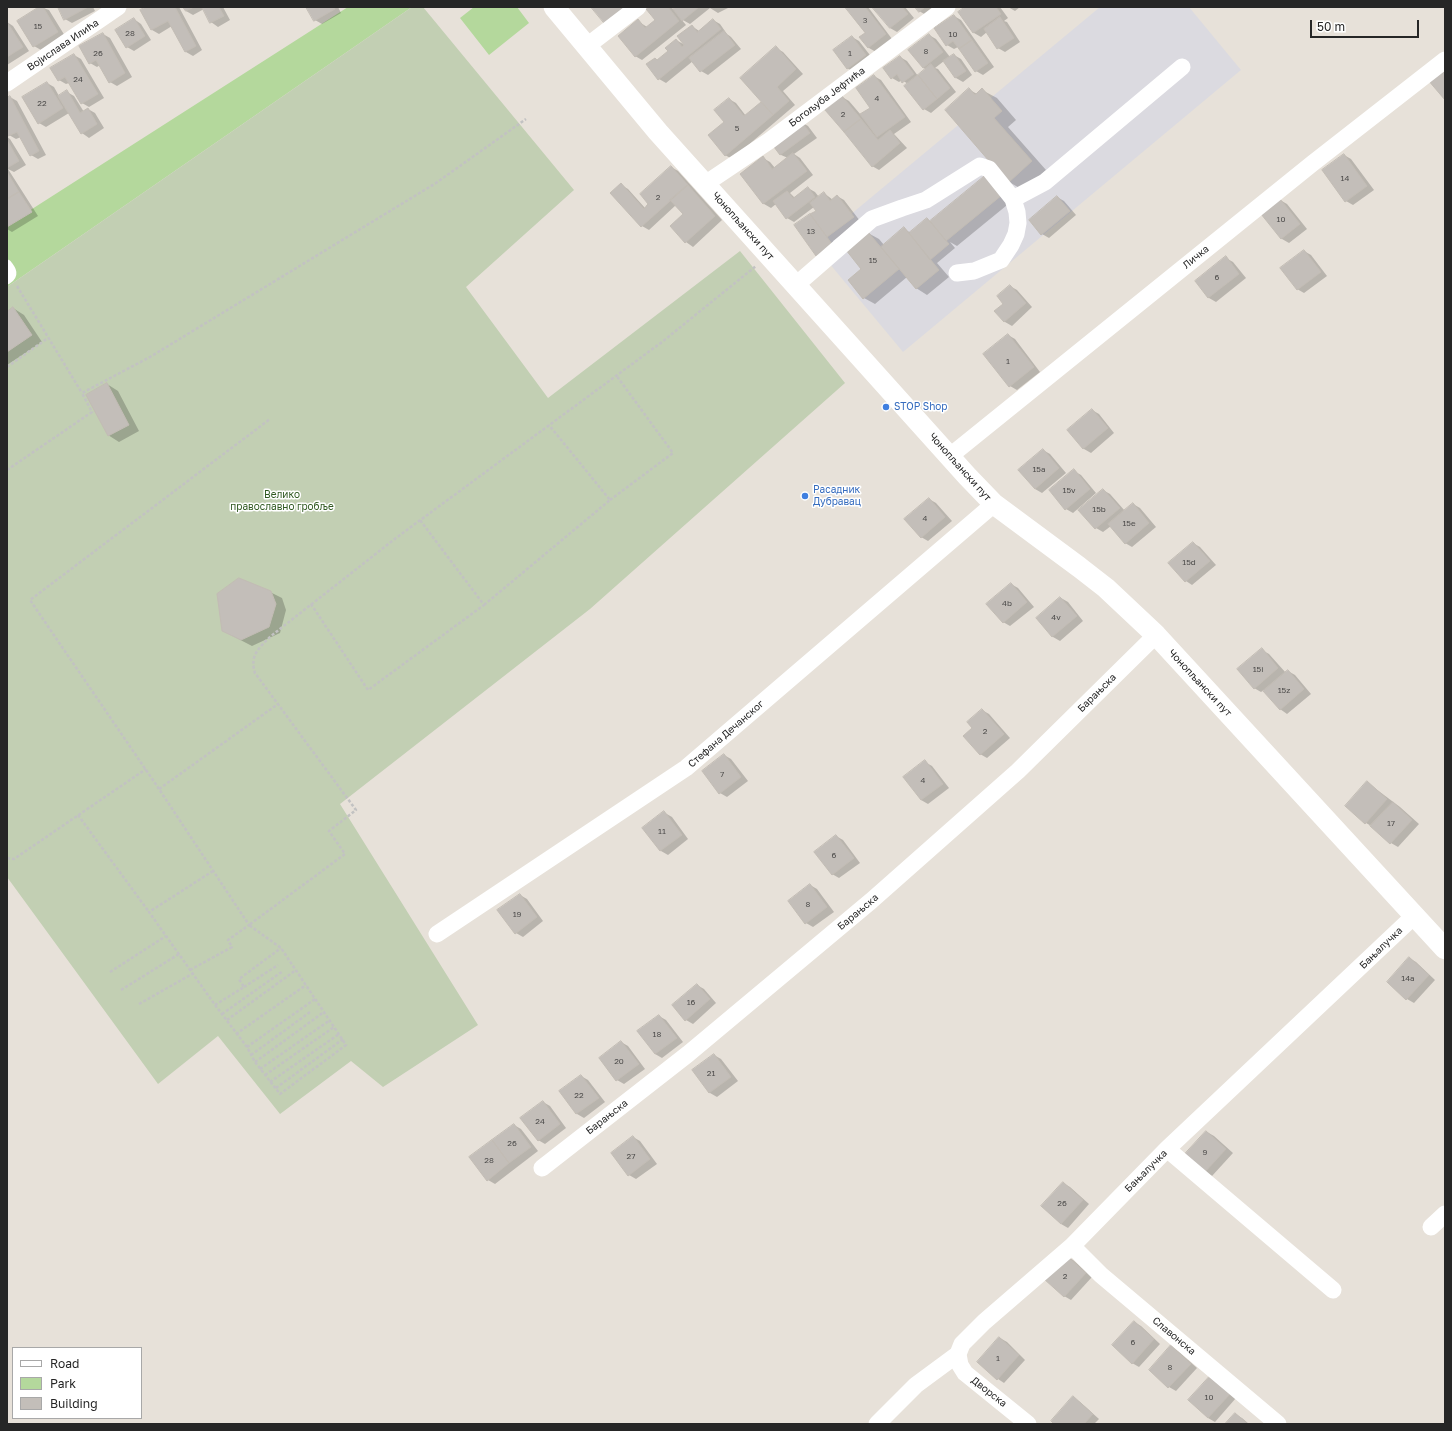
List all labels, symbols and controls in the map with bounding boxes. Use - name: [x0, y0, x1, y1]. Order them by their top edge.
- scale bar: [1312, 12, 1421, 38]
- house number: 3: [863, 15, 867, 25]
- street label: Војислава Илића: [25, 17, 101, 73]
- text: 50 m: [1317, 19, 1345, 34]
- house number: 15: [34, 21, 42, 31]
- house number: 28: [125, 28, 135, 38]
- house number: 10: [949, 29, 957, 39]
- house number: 8: [924, 46, 928, 56]
- house number: 26: [93, 48, 103, 58]
- house number: 1: [848, 48, 852, 58]
- street label: Богољуба Јефтића: [787, 64, 867, 130]
- house number: 24: [73, 74, 83, 84]
- house number: 4: [875, 93, 879, 103]
- house number: 22: [37, 98, 47, 108]
- house number: 2: [841, 109, 845, 119]
- house number: 5: [735, 123, 739, 133]
- house number: 14: [1341, 173, 1349, 183]
- street label: Чонопљански пут: [709, 189, 777, 263]
- house number: 2: [656, 192, 660, 202]
- house number: 10: [1277, 214, 1285, 224]
- house number: 13: [807, 226, 815, 236]
- street label: Личка: [1181, 243, 1211, 271]
- house number: 15: [869, 255, 877, 265]
- house number: 6: [1215, 272, 1219, 282]
- house number: 1: [1006, 356, 1010, 366]
- place label: STOP Shop: [894, 401, 947, 413]
- marker: STOP Shop: [881, 402, 891, 412]
- street label: Чонопљански пут: [926, 430, 994, 504]
- house number: 15a: [1032, 464, 1046, 474]
- place label: Расадник Дубравац: [813, 484, 861, 508]
- house number: 15v: [1063, 485, 1075, 495]
- park label: Велико православно гробље: [230, 489, 334, 512]
- marker: Расадник Дубравац: [800, 491, 810, 501]
- house number: 15b: [1092, 504, 1106, 514]
- house number: 4: [923, 513, 927, 523]
- house number: 15e: [1122, 518, 1136, 528]
- house number: 15d: [1182, 557, 1196, 567]
- house number: 4b: [1002, 598, 1012, 608]
- house number: 4v: [1051, 612, 1061, 622]
- street label: Чонопљански пут: [1166, 647, 1234, 719]
- house number: 15i: [1253, 664, 1263, 674]
- street label: Барањска: [1075, 671, 1119, 715]
- house number: 15z: [1278, 685, 1290, 695]
- street label: Стефана Дечанског: [686, 698, 766, 770]
- house number: 2: [983, 726, 987, 736]
- house number: 7: [720, 769, 724, 779]
- house number: 4: [921, 775, 925, 785]
- house number: 17: [1387, 818, 1395, 828]
- house number: 11: [658, 826, 666, 836]
- house number: 6: [832, 850, 836, 860]
- street label: Барањска: [835, 891, 881, 933]
- house number: 8: [806, 899, 810, 909]
- house number: 19: [513, 909, 521, 919]
- street label: Бањалучка: [1357, 925, 1405, 971]
- house number: 14a: [1401, 973, 1415, 983]
- house number: 16: [687, 997, 695, 1007]
- house number: 18: [653, 1029, 661, 1039]
- house number: 20: [614, 1056, 624, 1066]
- house number: 21: [707, 1068, 715, 1078]
- house number: 22: [574, 1090, 584, 1100]
- street label: Барањска: [584, 1097, 630, 1137]
- house number: 24: [535, 1116, 545, 1126]
- house number: 26: [507, 1138, 517, 1148]
- street label: Бањалучка: [1122, 1147, 1170, 1195]
- house number: 9: [1203, 1147, 1207, 1157]
- house number: 27: [627, 1151, 635, 1161]
- house number: 28: [484, 1155, 494, 1165]
- house number: 26: [1057, 1198, 1067, 1208]
- house number: 2: [1063, 1271, 1067, 1281]
- street label: Славонска: [1150, 1315, 1198, 1357]
- house number: 6: [1131, 1337, 1135, 1347]
- legend: [12, 1347, 142, 1419]
- house number: 1: [996, 1353, 1000, 1363]
- text: Road: [50, 1356, 79, 1371]
- house number: 8: [1168, 1362, 1172, 1372]
- street label: Дворска: [969, 1374, 1009, 1410]
- text: Park: [50, 1376, 76, 1391]
- house number: 10: [1205, 1392, 1213, 1402]
- text: Building: [50, 1396, 98, 1411]

